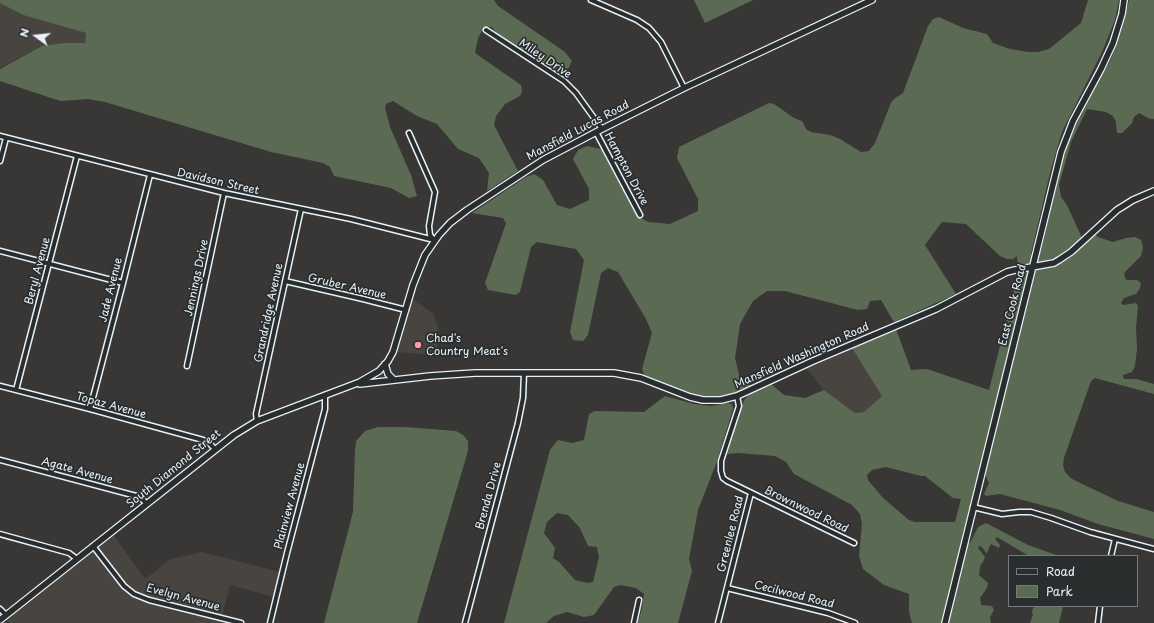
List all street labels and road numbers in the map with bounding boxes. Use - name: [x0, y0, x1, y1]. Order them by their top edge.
- street label: Miley Drive: [516, 37, 574, 81]
- street label: Mansfield Lucas Road: [524, 98, 632, 164]
- street label: Hampton Drive: [601, 130, 651, 208]
- street label: Davidson Street: [176, 166, 260, 198]
- street label: Beryl Avenue: [23, 236, 53, 306]
- street label: Jennings Drive: [182, 238, 212, 318]
- street label: Jade Avenue: [97, 256, 125, 324]
- street label: Grandridge Avenue: [252, 262, 286, 364]
- street label: East Cook Road: [997, 263, 1029, 347]
- street label: Gruber Avenue: [306, 272, 388, 302]
- street label: Mansfield Washington Road: [733, 320, 871, 392]
- street label: Topaz Avenue: [75, 390, 147, 422]
- street label: South Diamond Street: [124, 427, 224, 511]
- street label: Agate Avenue: [40, 455, 114, 487]
- street label: Plainview Avenue: [272, 461, 308, 551]
- street label: Brenda Drive: [474, 461, 504, 531]
- street label: Brownwood Road: [762, 484, 850, 536]
- street label: Greenlee Road: [715, 494, 747, 574]
- street label: Cecilwood Road: [753, 579, 835, 611]
- street label: Evelyn Avenue: [145, 582, 221, 614]

